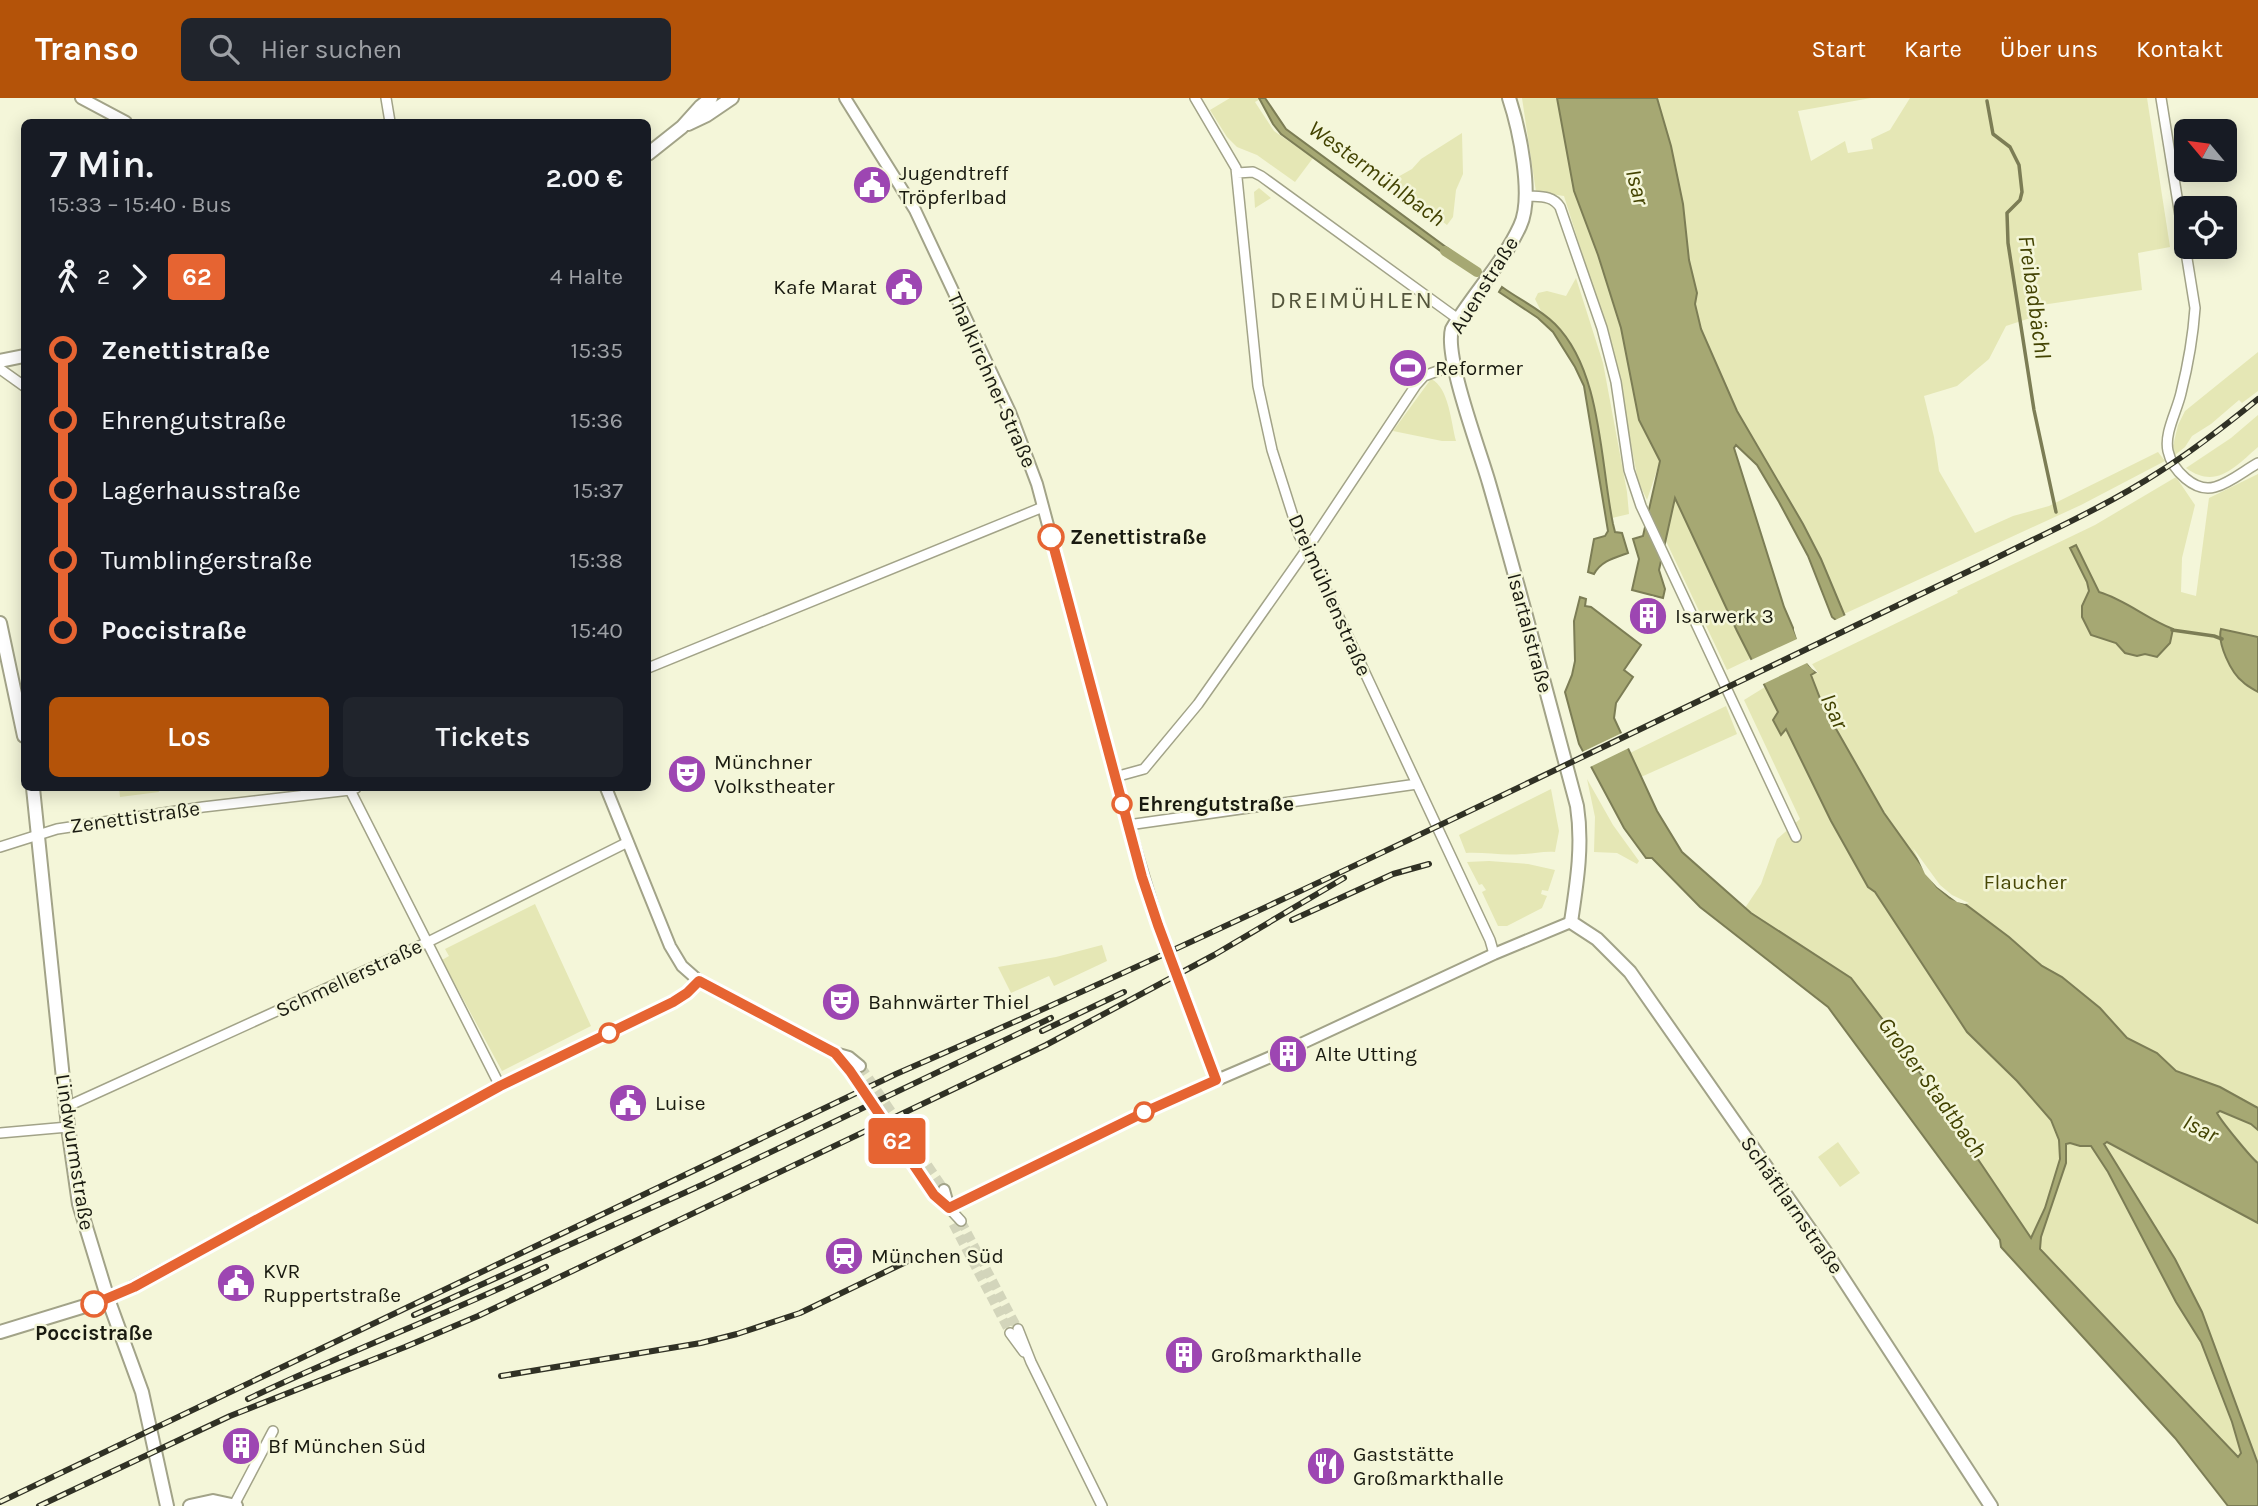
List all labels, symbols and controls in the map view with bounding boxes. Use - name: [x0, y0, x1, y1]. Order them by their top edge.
- search box: [181, 18, 671, 81]
- text: Transo: [35, 30, 139, 68]
- icon: search: [205, 30, 243, 68]
- text: Hier suchen: [261, 34, 402, 65]
- text: Start: [1812, 35, 1866, 63]
- text: Karte: [1904, 35, 1962, 63]
- text: Über uns: [2000, 35, 2098, 63]
- text: Kontakt: [2136, 35, 2223, 63]
- water label: Westermühlbach: [1303, 115, 1450, 232]
- north arrow: [2174, 119, 2236, 182]
- map controls: [2174, 119, 2237, 259]
- text: 7 Min.: [49, 142, 153, 187]
- place label: Jugendtreff Tröpferlbad: [899, 161, 1009, 209]
- text: 2.00 €: [546, 163, 623, 194]
- public building icon: Jugendtreff Tröpferlbad: [851, 164, 893, 206]
- water label: Isar: [1620, 166, 1655, 209]
- text: 15:33 – 15:40 · Bus: [49, 191, 232, 218]
- button: locate: [2174, 196, 2237, 259]
- street label: Auenstraße: [1445, 232, 1523, 338]
- water label: Freibadbächl: [2012, 234, 2057, 361]
- icon: walk: [49, 258, 87, 296]
- icon: forward: [120, 258, 158, 296]
- text: 2: [97, 263, 110, 290]
- text: 62: [182, 263, 211, 291]
- text: 4 Halte: [550, 263, 623, 290]
- public building icon: Kafe Marat: [883, 266, 925, 308]
- place label: Kafe Marat: [773, 275, 877, 299]
- district label: DREIMÜHLEN: [1270, 286, 1434, 314]
- street label: Thalkirchner Straße: [943, 289, 1041, 471]
- text: Zenettistraße: [101, 335, 270, 366]
- text: 15:35: [571, 337, 623, 364]
- sports icon: Reformer: [1387, 347, 1429, 389]
- place label: Reformer: [1435, 356, 1523, 380]
- text: Ehrengutstraße: [101, 405, 286, 436]
- text: 15:36: [570, 407, 623, 434]
- text: Lagerhausstraße: [101, 475, 301, 506]
- text: 15:37: [573, 477, 623, 504]
- street label: Dreimühlenstraße: [1284, 510, 1376, 680]
- marker: Zenettistraße: [1038, 524, 1064, 550]
- place label: Zenettistraße: [1070, 525, 1207, 549]
- text: Tumblingerstraße: [101, 545, 312, 576]
- text: 15:38: [569, 547, 623, 574]
- street label: Isartalstraße: [1502, 570, 1558, 696]
- building icon: Isarwerk 3: [1627, 595, 1669, 637]
- place label: Isarwerk 3: [1675, 604, 1774, 628]
- text: Poccistraße: [101, 615, 247, 646]
- text: 15:40: [571, 617, 623, 644]
- water label: Isar: [1815, 689, 1855, 734]
- button: Los: [49, 697, 329, 777]
- button: Tickets: [343, 697, 623, 777]
- place label: Münchner Volkstheater: [714, 750, 835, 798]
- theatre icon: Münchner Volkstheater: [666, 753, 708, 795]
- place label: Ehrengutstraße: [1138, 792, 1294, 816]
- marker: Ehrengutstraße: [1112, 794, 1132, 814]
- street label: Zenettistraße: [69, 796, 201, 838]
- park label: Flaucher: [1983, 870, 2067, 894]
- street label: Schmellerstraße: [272, 934, 426, 1022]
- theatre icon: Bahnwärter Thiel: [820, 981, 862, 1023]
- place label: Bahnwärter Thiel: [868, 990, 1030, 1014]
- water label: Großer Stadtbach: [1872, 1012, 1993, 1163]
- unlabelled marker: [599, 1023, 619, 1043]
- building icon: Alte Utting: [1267, 1033, 1309, 1075]
- place label: Alte Utting: [1315, 1042, 1417, 1066]
- street label: Lindwurmstraße: [51, 1072, 99, 1232]
- public building icon: Luise: [607, 1082, 649, 1124]
- place label: Luise: [655, 1091, 706, 1115]
- unlabelled marker: [1134, 1102, 1154, 1122]
- water label: Isar: [2179, 1108, 2224, 1149]
- line badge: 62: [866, 1118, 928, 1164]
- text: 62: [882, 1127, 912, 1155]
- street label: Schäftlarnstraße: [1736, 1132, 1848, 1278]
- station icon: München Süd: [823, 1235, 865, 1277]
- place label: München Süd: [871, 1244, 1004, 1268]
- place label: KVR Ruppertstraße: [263, 1259, 401, 1307]
- public building icon: KVR Ruppertstraße: [215, 1262, 257, 1304]
- marker: Poccistraße: [81, 1291, 107, 1317]
- place label: Poccistraße: [35, 1321, 153, 1345]
- building icon: Großmarkthalle: [1163, 1334, 1205, 1376]
- place label: Großmarkthalle: [1211, 1343, 1362, 1367]
- building icon: Bf München Süd: [220, 1425, 262, 1467]
- place label: Bf München Süd: [268, 1434, 426, 1458]
- place label: Gaststätte Großmarkthalle: [1353, 1442, 1504, 1490]
- restaurant icon: Gaststätte Großmarkthalle: [1305, 1445, 1347, 1487]

